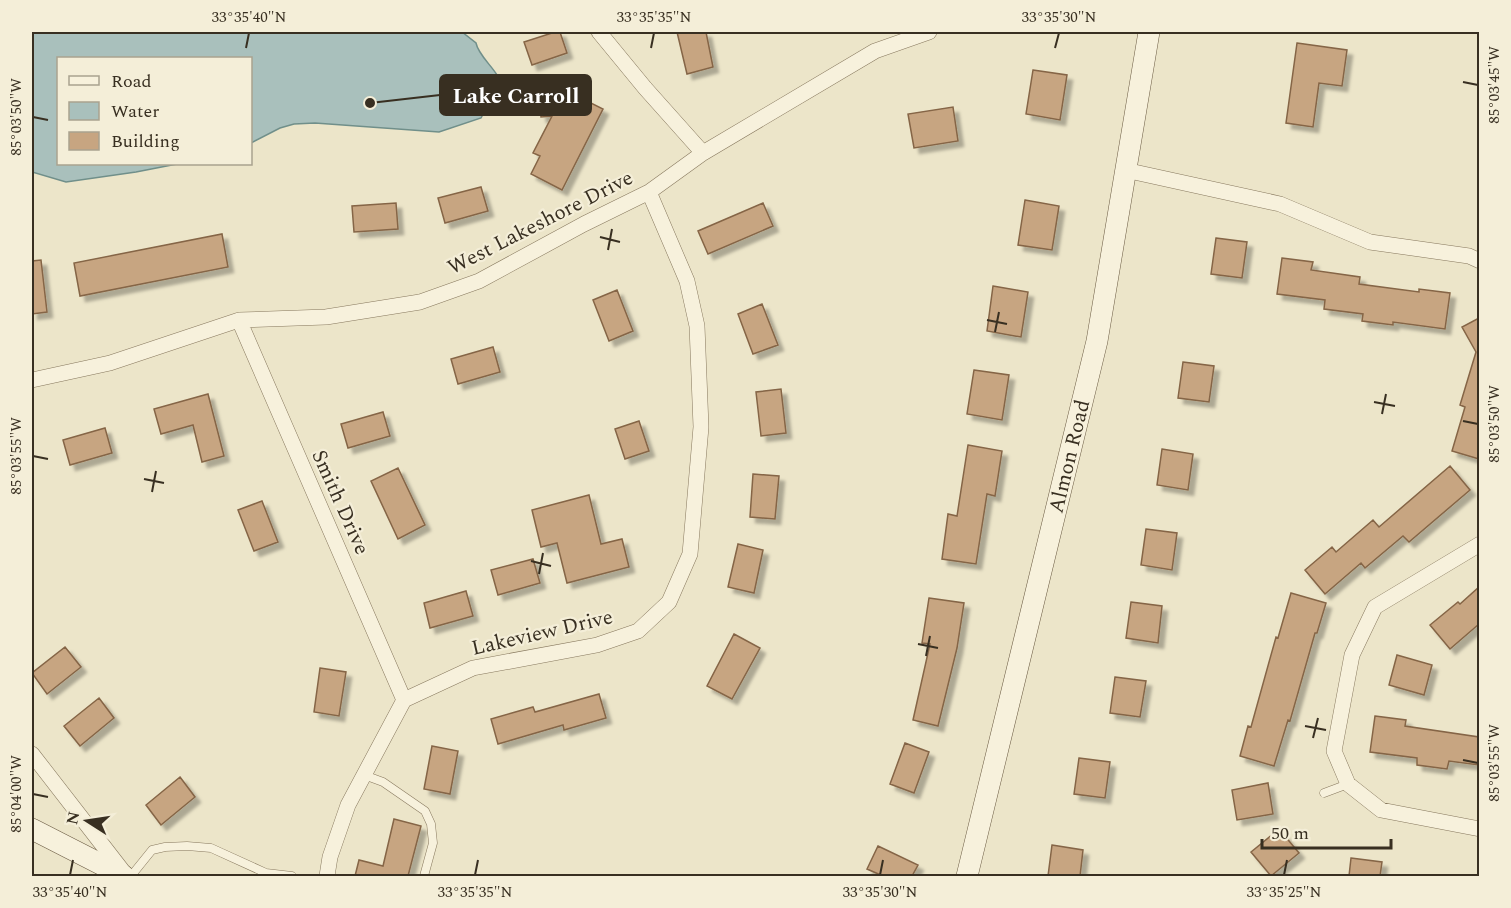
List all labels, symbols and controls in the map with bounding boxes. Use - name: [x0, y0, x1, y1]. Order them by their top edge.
- text: 33°35'40"N: [212, 6, 287, 29]
- text: 33°35'35"N: [617, 6, 692, 29]
- text: 33°35'30"N: [1022, 6, 1097, 29]
- text: 85°03'45"W: [1483, 46, 1506, 124]
- legend: [57, 57, 252, 165]
- text: Road: [111, 68, 152, 95]
- callout: Lake Carroll: [440, 75, 591, 115]
- text: 85°03'50"W: [5, 78, 28, 156]
- text: Lake Carroll: [453, 80, 579, 113]
- text: Water: [111, 98, 159, 125]
- text: Building: [111, 128, 180, 155]
- street label: West Lakeshore Drive: [442, 162, 639, 284]
- text: 85°03'50"W: [1483, 385, 1506, 463]
- street label: Almon Road: [1041, 396, 1099, 517]
- text: 85°03'55"W: [5, 417, 28, 495]
- street label: Smith Drive: [303, 445, 377, 560]
- street label: Lakeview Drive: [468, 601, 616, 665]
- text: 85°03'55"W: [1483, 724, 1506, 802]
- text: 85°04'00"W: [5, 755, 28, 833]
- north arrow: [57, 791, 117, 851]
- text: N: [60, 809, 86, 827]
- scale bar: [1262, 812, 1391, 850]
- text: 50 m: [1271, 820, 1309, 847]
- text: 33°35'40"N: [33, 881, 108, 904]
- text: 33°35'35"N: [438, 881, 513, 904]
- text: 33°35'30"N: [843, 881, 918, 904]
- text: 33°35'25"N: [1247, 881, 1322, 904]

